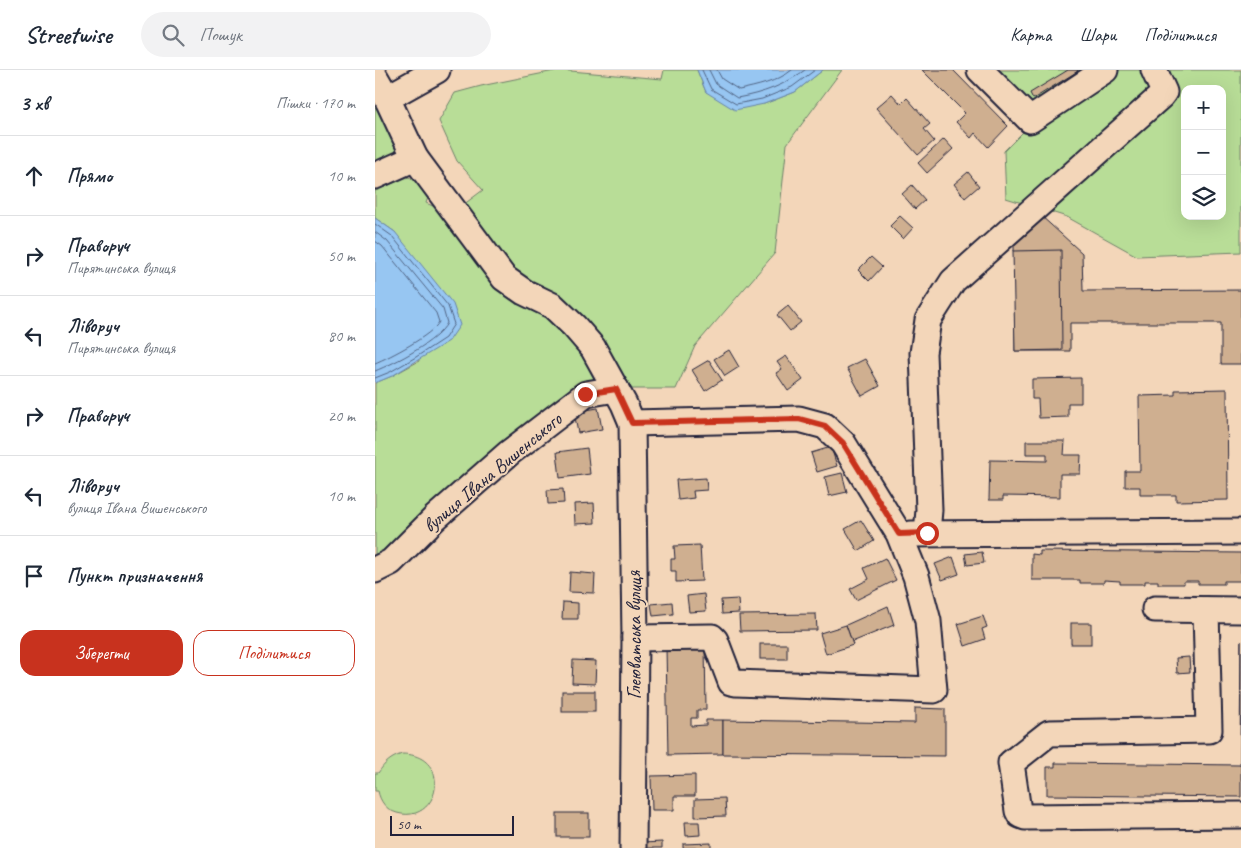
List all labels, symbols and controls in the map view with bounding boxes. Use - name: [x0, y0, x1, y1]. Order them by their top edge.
- search box: [141, 12, 491, 57]
- text: Streetwise: [25, 20, 111, 50]
- icon: search: [159, 21, 187, 49]
- text: Пошук: [199, 23, 242, 47]
- text: Карта: [1010, 24, 1051, 46]
- text: Шари: [1079, 24, 1116, 46]
- text: Поділитися: [1144, 24, 1216, 46]
- map controls: [1181, 85, 1226, 220]
- button: +: [1181, 85, 1226, 130]
- text: 3 хв: [20, 90, 49, 116]
- text: Пішки · 170 m: [276, 93, 355, 113]
- button: −: [1181, 130, 1226, 175]
- icon: ahead: [20, 162, 48, 190]
- text: Прямо: [67, 164, 112, 188]
- text: 10 m: [328, 166, 355, 186]
- button: layers: [1181, 175, 1226, 220]
- text: Праворуч: [67, 234, 129, 258]
- icon: right: [20, 242, 48, 270]
- text: 50 m: [328, 246, 355, 266]
- text: Пирятинська вулиця: [67, 258, 175, 278]
- text: Ліворуч: [67, 314, 119, 338]
- icon: left: [20, 322, 48, 350]
- text: 80 m: [328, 326, 355, 346]
- text: Пирятинська вулиця: [67, 338, 175, 358]
- route end: [574, 383, 597, 406]
- icon: right: [20, 402, 48, 430]
- text: Праворуч: [67, 404, 129, 428]
- text: 20 m: [328, 406, 355, 426]
- street label: вулиця Івана Вишенського: [418, 406, 568, 538]
- text: Ліворуч: [67, 474, 119, 498]
- icon: left: [20, 482, 48, 510]
- text: 10 m: [328, 486, 355, 506]
- text: вулиця Івана Вишенського: [67, 498, 206, 518]
- route start: [916, 522, 939, 545]
- icon: arrive: [20, 562, 48, 590]
- text: Пункт призначення: [67, 564, 202, 588]
- street label: Глеюватська вулиця: [622, 570, 647, 699]
- button: Зберегти: [20, 630, 183, 676]
- button: Поділитися: [193, 630, 355, 676]
- scale bar: [390, 813, 514, 836]
- text: 50 m: [397, 816, 421, 833]

